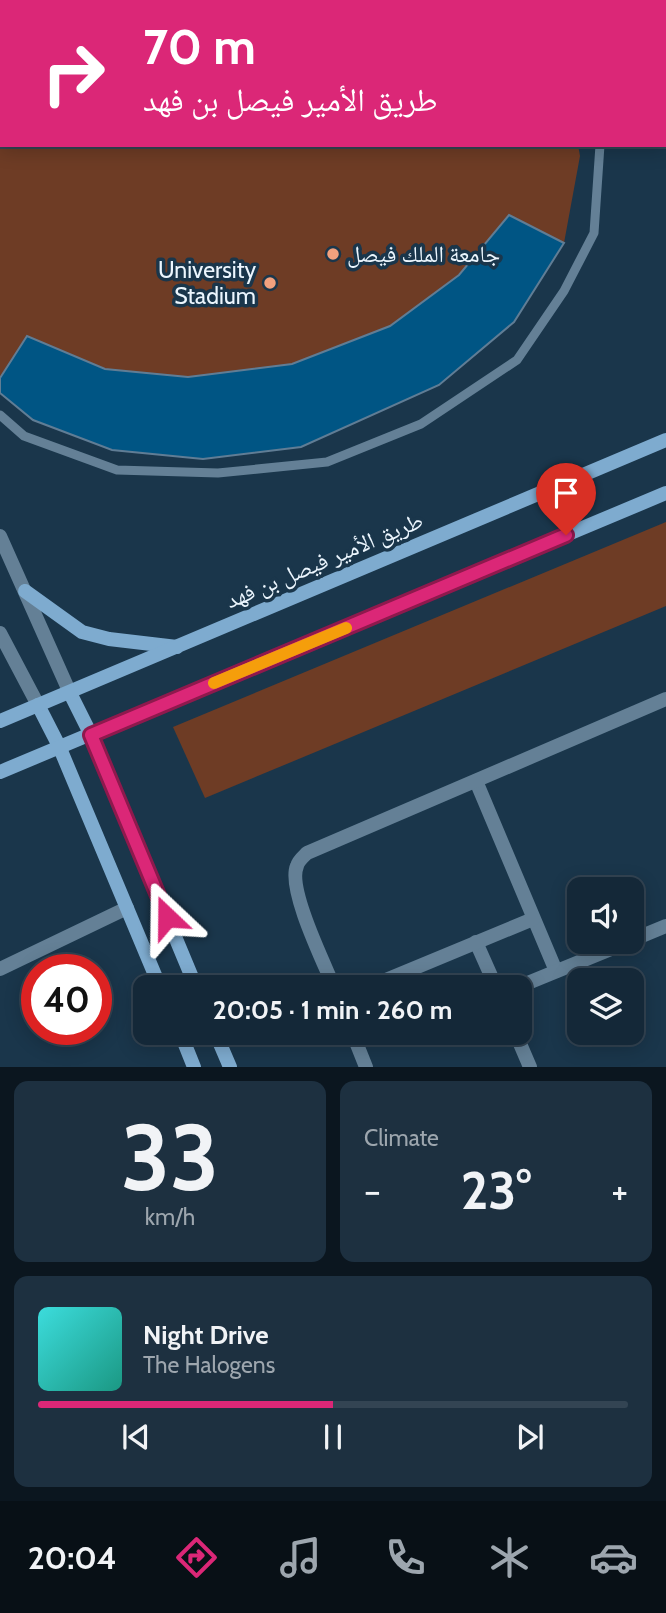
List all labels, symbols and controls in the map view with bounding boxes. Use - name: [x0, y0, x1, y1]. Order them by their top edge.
- text: 70 m: [143, 17, 256, 76]
- icon: right: [28, 28, 119, 119]
- text: طريق الأمير فيصل بن فهد: [143, 80, 438, 119]
- place label: جامعة الملك فيصل: [347, 240, 500, 268]
- marker: جامعة الملك فيصل: [325, 246, 341, 262]
- place label: University Stadium: [158, 256, 256, 310]
- marker: University Stadium: [262, 275, 278, 291]
- pin: [536, 463, 596, 535]
- icon: arrive: [547, 474, 585, 512]
- street label: طريق الأمير فيصل بن فهد: [221, 506, 427, 614]
- map controls: [567, 877, 644, 1045]
- button: sound: [567, 877, 644, 954]
- position arrow: [130, 880, 204, 954]
- speed limit sign: 40: [21, 954, 112, 1045]
- button: layers: [567, 968, 644, 1045]
- text: 20:05 · 1 min · 260 m: [213, 994, 452, 1026]
- text: 33: [121, 1102, 219, 1213]
- text: Climate: [364, 1124, 439, 1152]
- text: 23°: [461, 1159, 531, 1222]
- text: −: [364, 1167, 381, 1214]
- text: +: [611, 1167, 628, 1214]
- text: km/h: [145, 1203, 195, 1231]
- text: Night Drive: [143, 1319, 269, 1351]
- text: The Halogens: [143, 1351, 275, 1379]
- icon: previous: [117, 1418, 155, 1456]
- icon: pause: [314, 1418, 352, 1456]
- icon: next: [511, 1418, 549, 1456]
- icon: directions: [172, 1533, 221, 1582]
- icon: music: [276, 1533, 325, 1582]
- icon: phone: [381, 1533, 430, 1582]
- icon: climate: [485, 1533, 534, 1582]
- icon: car: [589, 1533, 638, 1582]
- text: 20:04: [28, 1538, 117, 1577]

